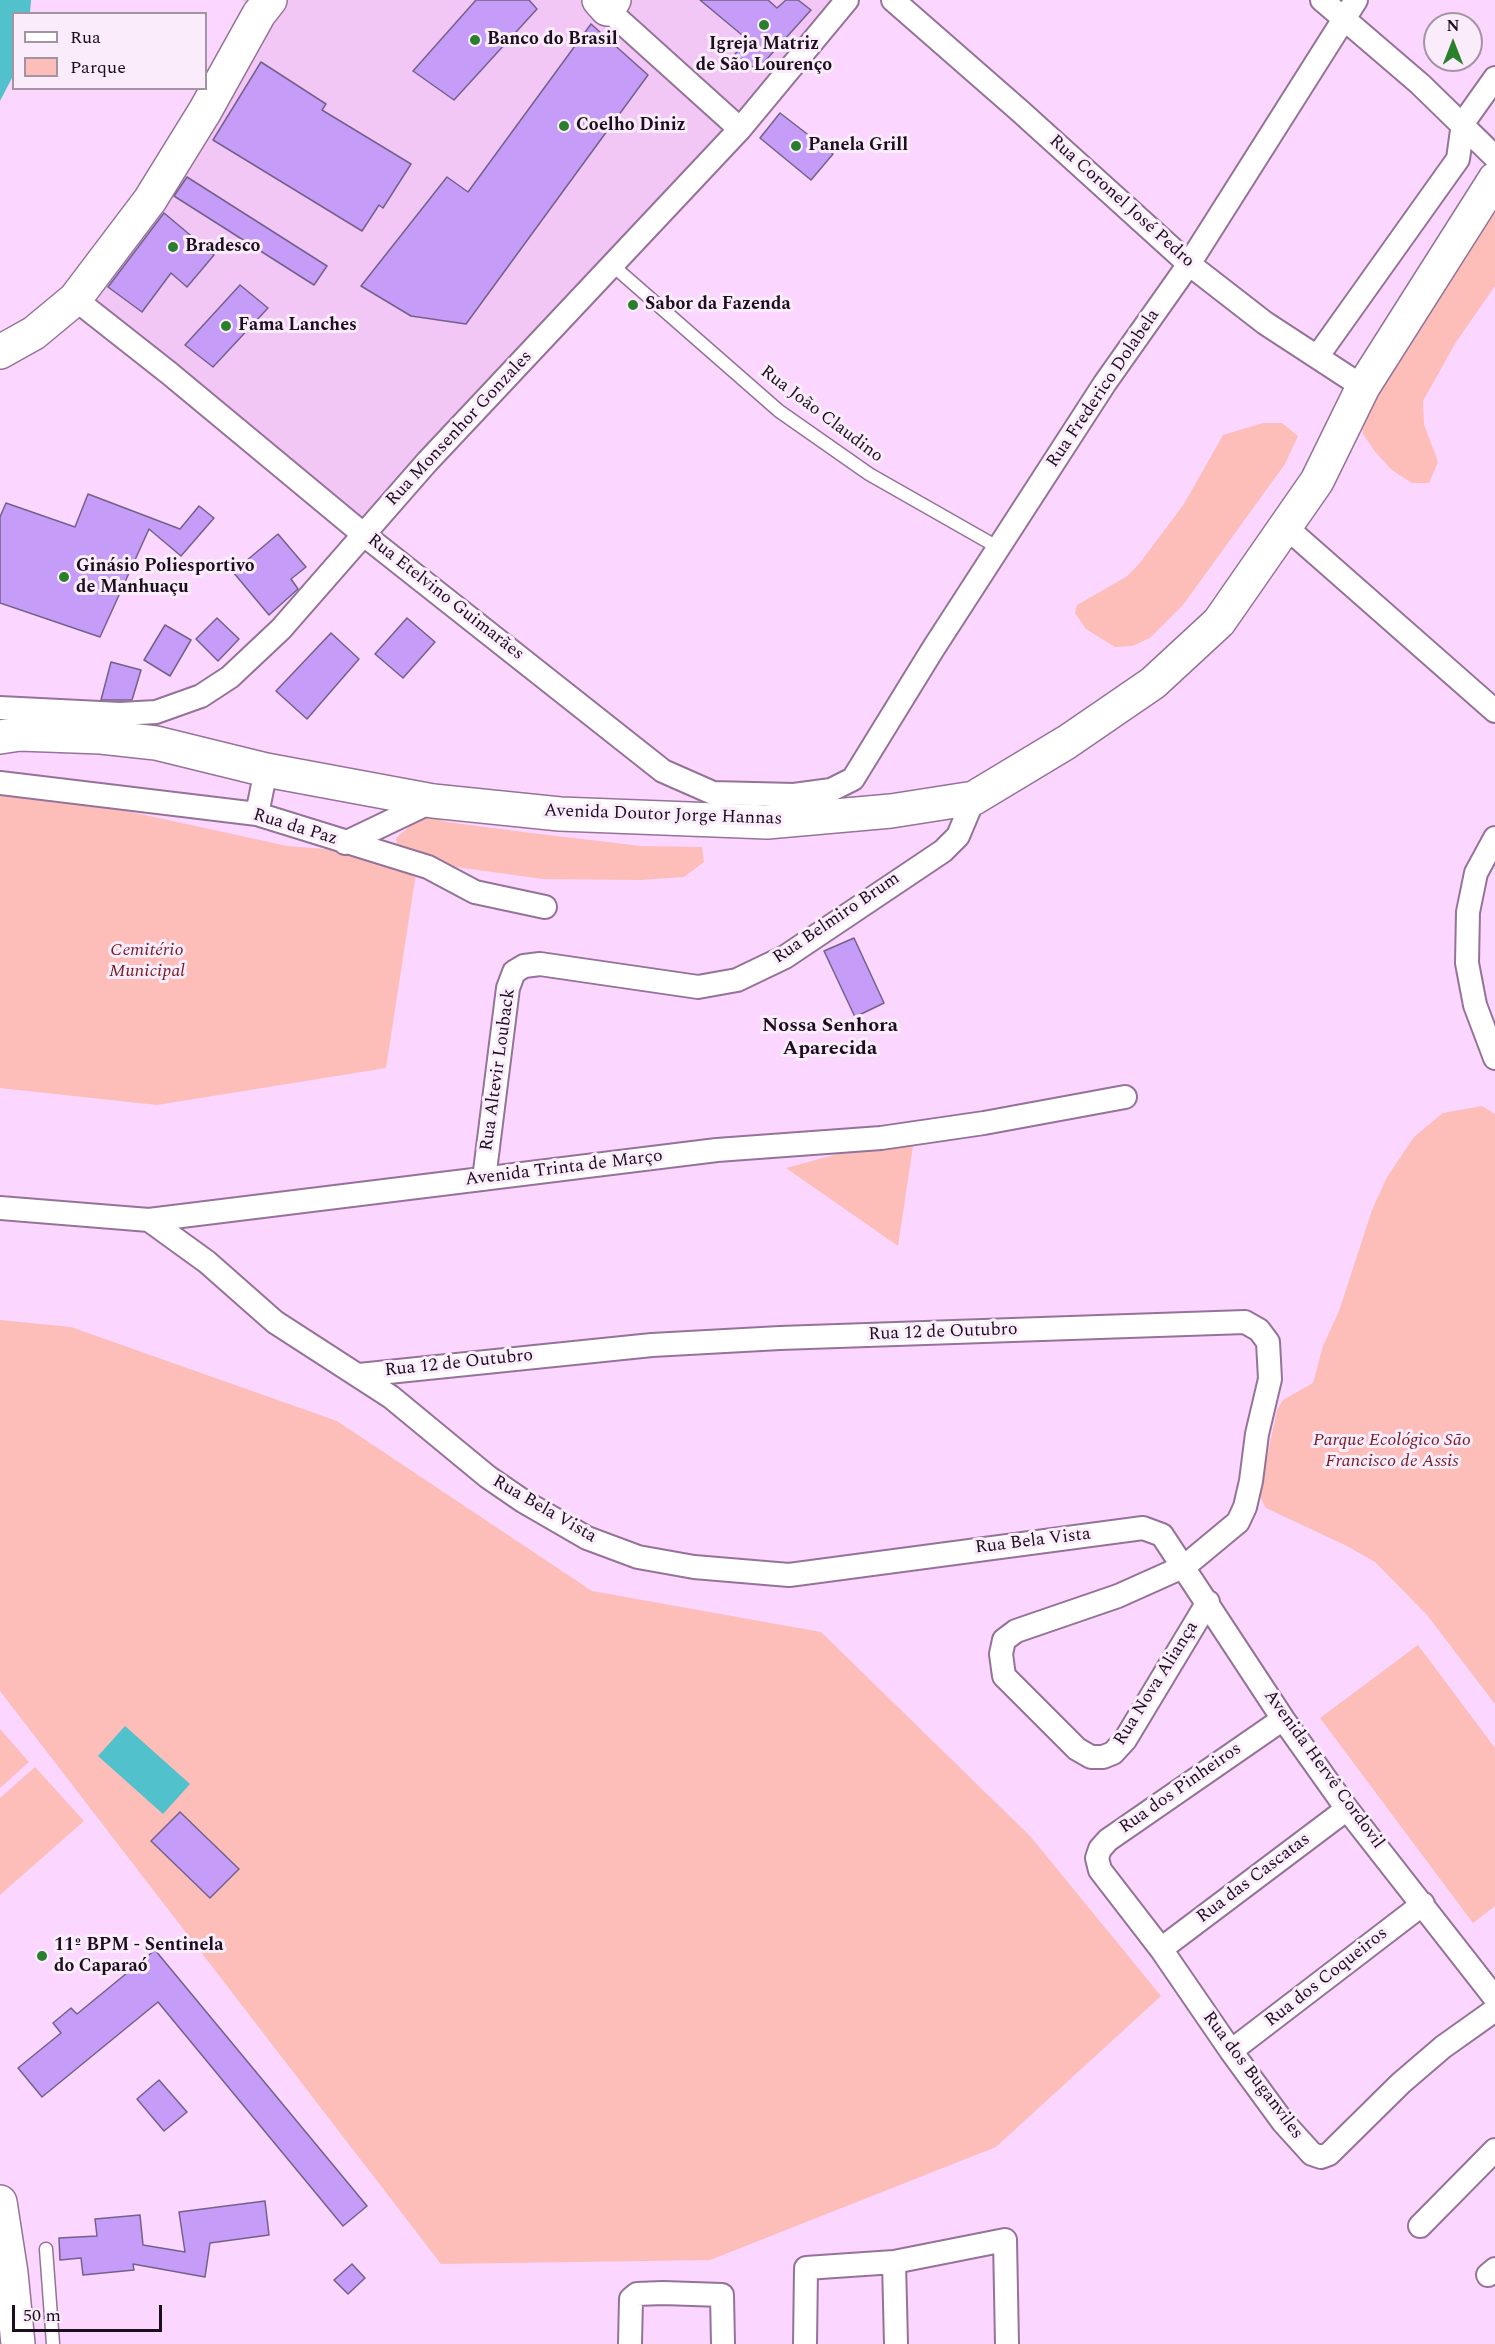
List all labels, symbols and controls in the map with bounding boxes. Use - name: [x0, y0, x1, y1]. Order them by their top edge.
- legend: [12, 12, 207, 90]
- north arrow: [1423, 12, 1483, 72]
- text: N: [1446, 14, 1460, 38]
- marker: Igreja Matriz de São Lourenço: [757, 18, 771, 32]
- text: Rua: [70, 24, 101, 51]
- place label: Banco do Brasil: [487, 29, 618, 51]
- marker: Banco do Brasil: [468, 33, 482, 47]
- place label: Igreja Matriz de São Lourenço: [696, 34, 832, 76]
- text: Parque: [70, 54, 126, 81]
- place label: Coelho Diniz: [576, 115, 686, 137]
- marker: Coelho Diniz: [557, 119, 571, 133]
- street label: Rua Coronel José Pedro: [1044, 131, 1198, 273]
- place label: Panela Grill: [808, 135, 908, 157]
- marker: Panela Grill: [789, 139, 803, 153]
- place label: Bradesco: [185, 236, 260, 258]
- marker: Bradesco: [166, 240, 180, 254]
- place label: Sabor da Fazenda: [645, 294, 791, 316]
- marker: Sabor da Fazenda: [626, 298, 640, 312]
- street label: Rua Frederico Dolabela: [1043, 306, 1165, 472]
- place label: Fama Lanches: [238, 315, 357, 337]
- marker: Fama Lanches: [219, 319, 233, 333]
- street label: Rua Monsenhor Gonzales: [382, 347, 538, 511]
- street label: Rua João Claudino: [755, 362, 887, 468]
- street label: Rua Etelvino Guimarães: [362, 530, 528, 666]
- place label: Ginásio Poliesportivo de Manhuaçu: [76, 556, 255, 598]
- marker: Ginásio Poliesportivo de Manhuaçu: [57, 570, 71, 584]
- street label: Avenida Doutor Jorge Hannas: [544, 801, 782, 831]
- street label: Rua da Paz: [250, 805, 340, 851]
- street label: Rua Belmiro Brum: [769, 869, 905, 969]
- park label: Cemitério Municipal: [109, 940, 185, 982]
- street label: Rua Altevir Louback: [477, 987, 521, 1153]
- district label: Nossa Senhora Aparecida: [762, 1015, 898, 1062]
- street label: Avenida Trinta de Março: [464, 1146, 664, 1192]
- street label: Rua 12 de Outubro: [868, 1320, 1018, 1346]
- street label: Rua 12 de Outubro: [384, 1345, 534, 1383]
- park label: Parque Ecológico São Francisco de Assis: [1313, 1430, 1471, 1472]
- street label: Rua Bela Vista: [488, 1472, 600, 1548]
- street label: Rua Bela Vista: [974, 1524, 1092, 1560]
- street label: Rua Nova Aliança: [1110, 1618, 1204, 1750]
- street label: Avenida Hervê Cordovil: [1258, 1686, 1388, 1854]
- street label: Rua dos Pinheiros: [1116, 1739, 1246, 1839]
- street label: Rua das Cascatas: [1193, 1829, 1315, 1929]
- street label: Rua dos Coqueiros: [1262, 1924, 1392, 2032]
- place label: 11º BPM - Sentinela do Caparaó: [54, 1935, 223, 1978]
- marker: 11º BPM - Sentinela do Caparaó: [35, 1949, 49, 1963]
- street label: Rua dos Buganviles: [1197, 2008, 1307, 2144]
- scale bar: [15, 2293, 165, 2331]
- text: 50 m: [23, 2302, 61, 2329]

